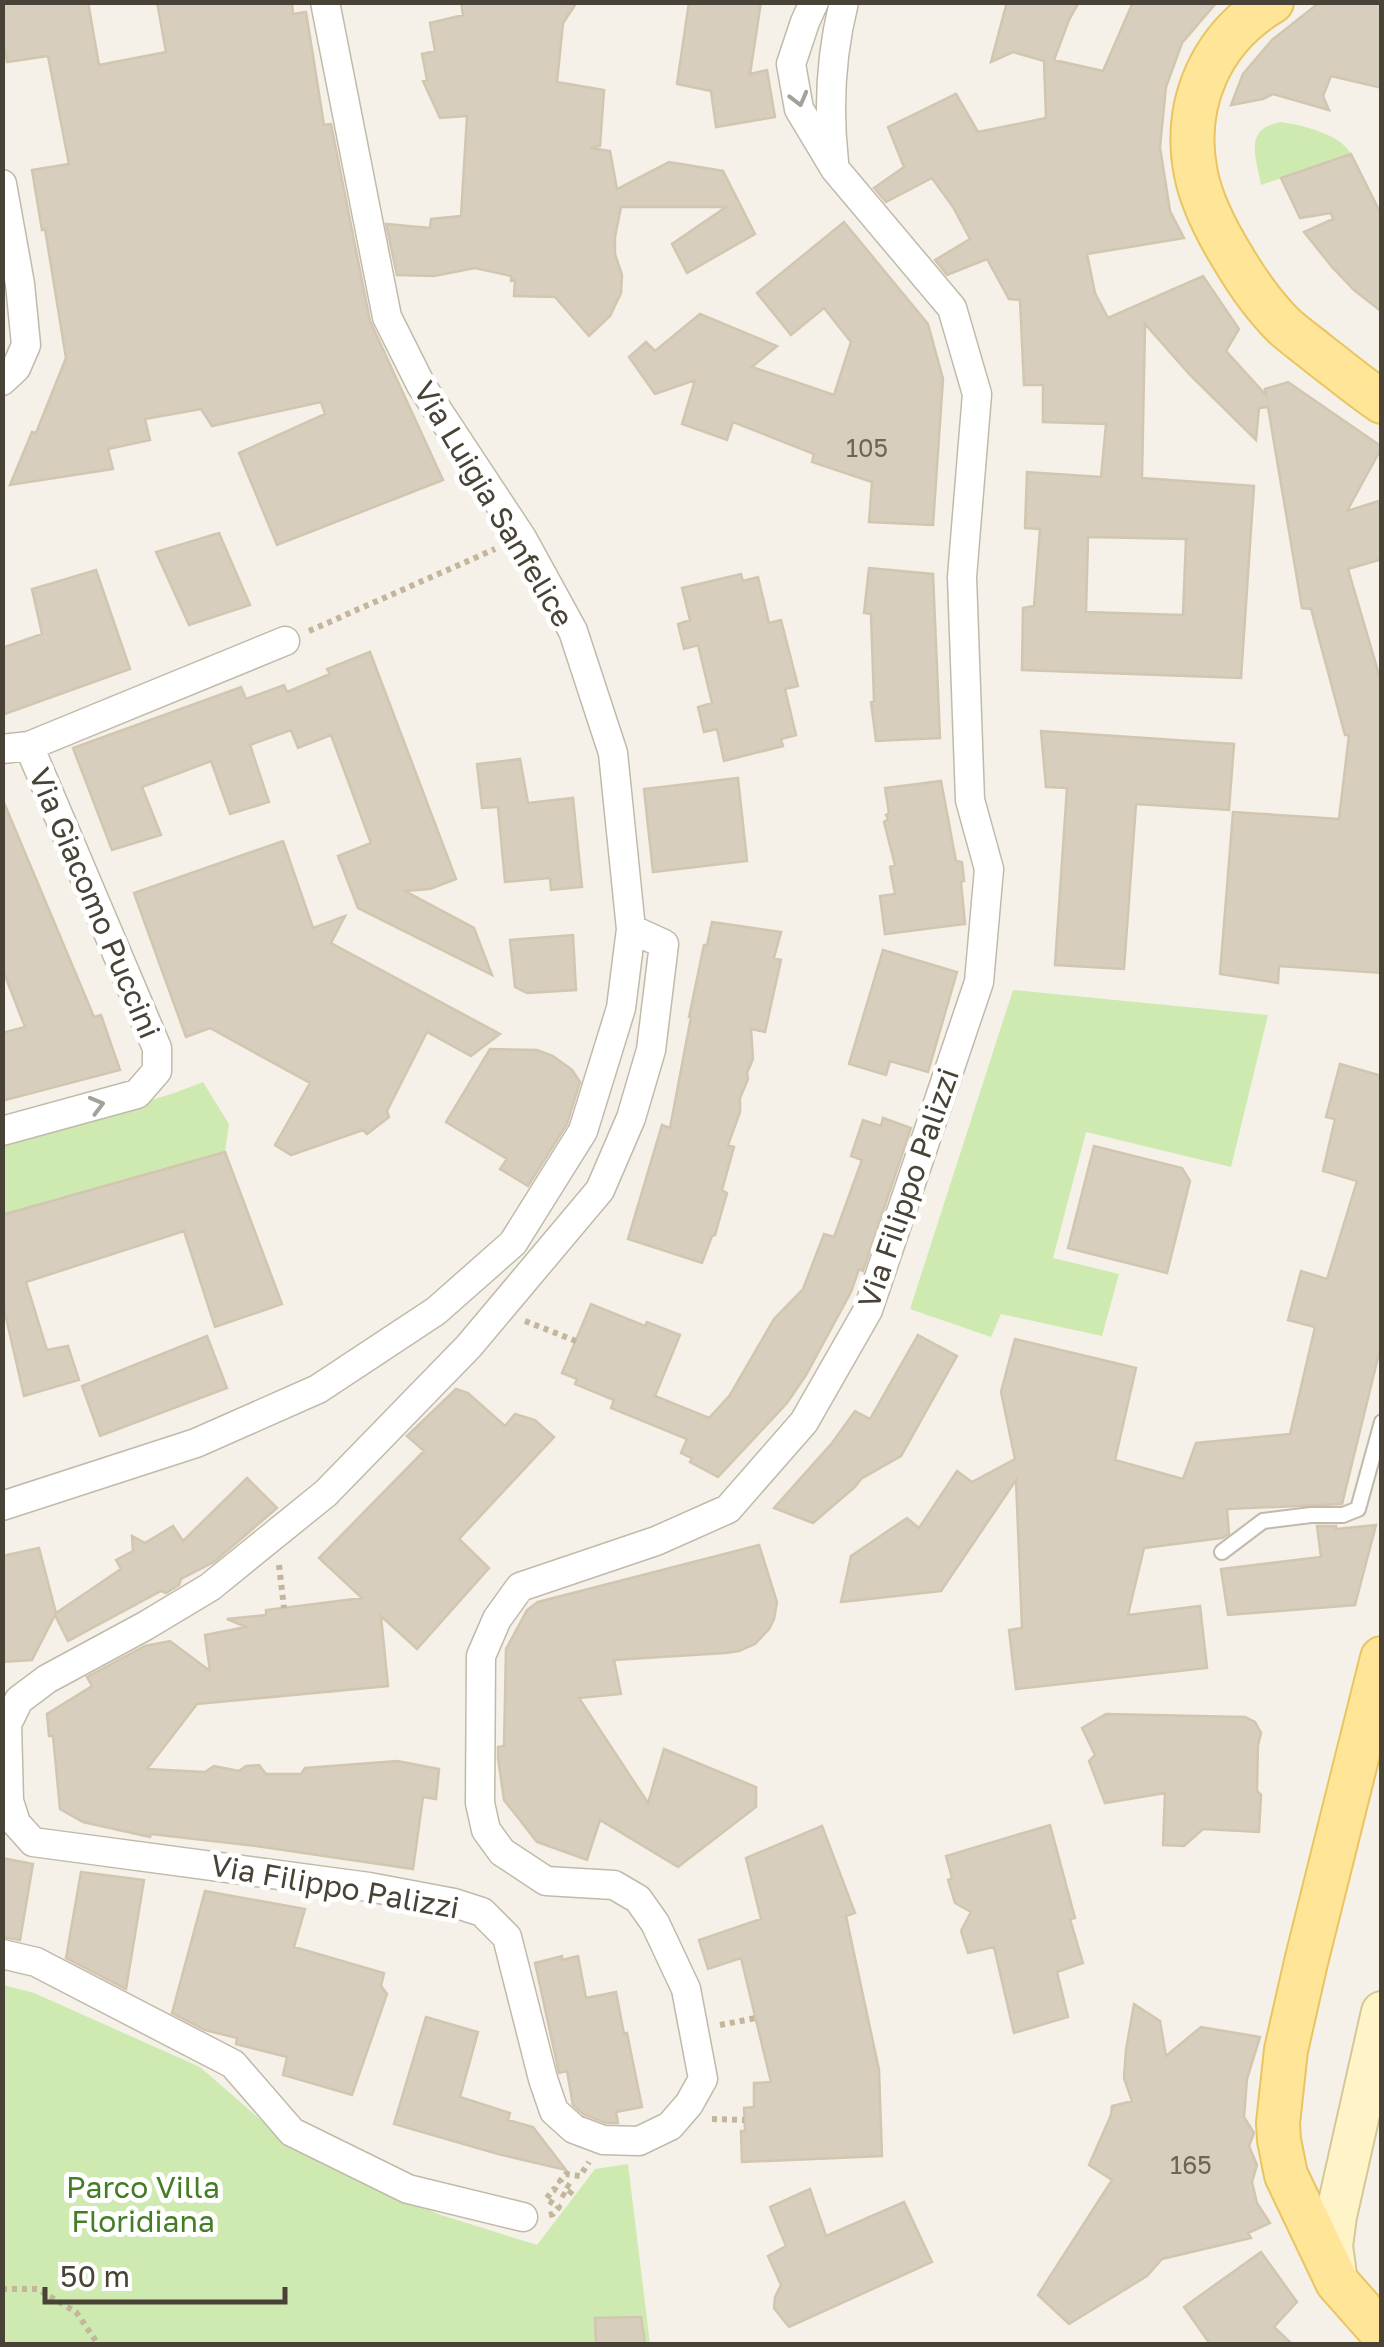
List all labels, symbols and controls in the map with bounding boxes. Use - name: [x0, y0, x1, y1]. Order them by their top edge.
- one-way arrow: [787, 89, 808, 107]
- street label: Via Luigia Sanfelice: [406, 375, 582, 633]
- house number: 105: [846, 432, 888, 463]
- street label: Via Giacomo Puccini: [22, 762, 168, 1044]
- street label: Via Filippo Palizzi: [850, 1063, 966, 1313]
- one-way arrow: [87, 1096, 105, 1117]
- street label: Via Filippo Palizzi: [208, 1846, 462, 1926]
- house number: 165: [1170, 2149, 1212, 2180]
- park label: Parco Villa Floridiana: [66, 2169, 220, 2239]
- scale bar: [45, 2242, 285, 2304]
- text: 50 m: [60, 2258, 130, 2294]

